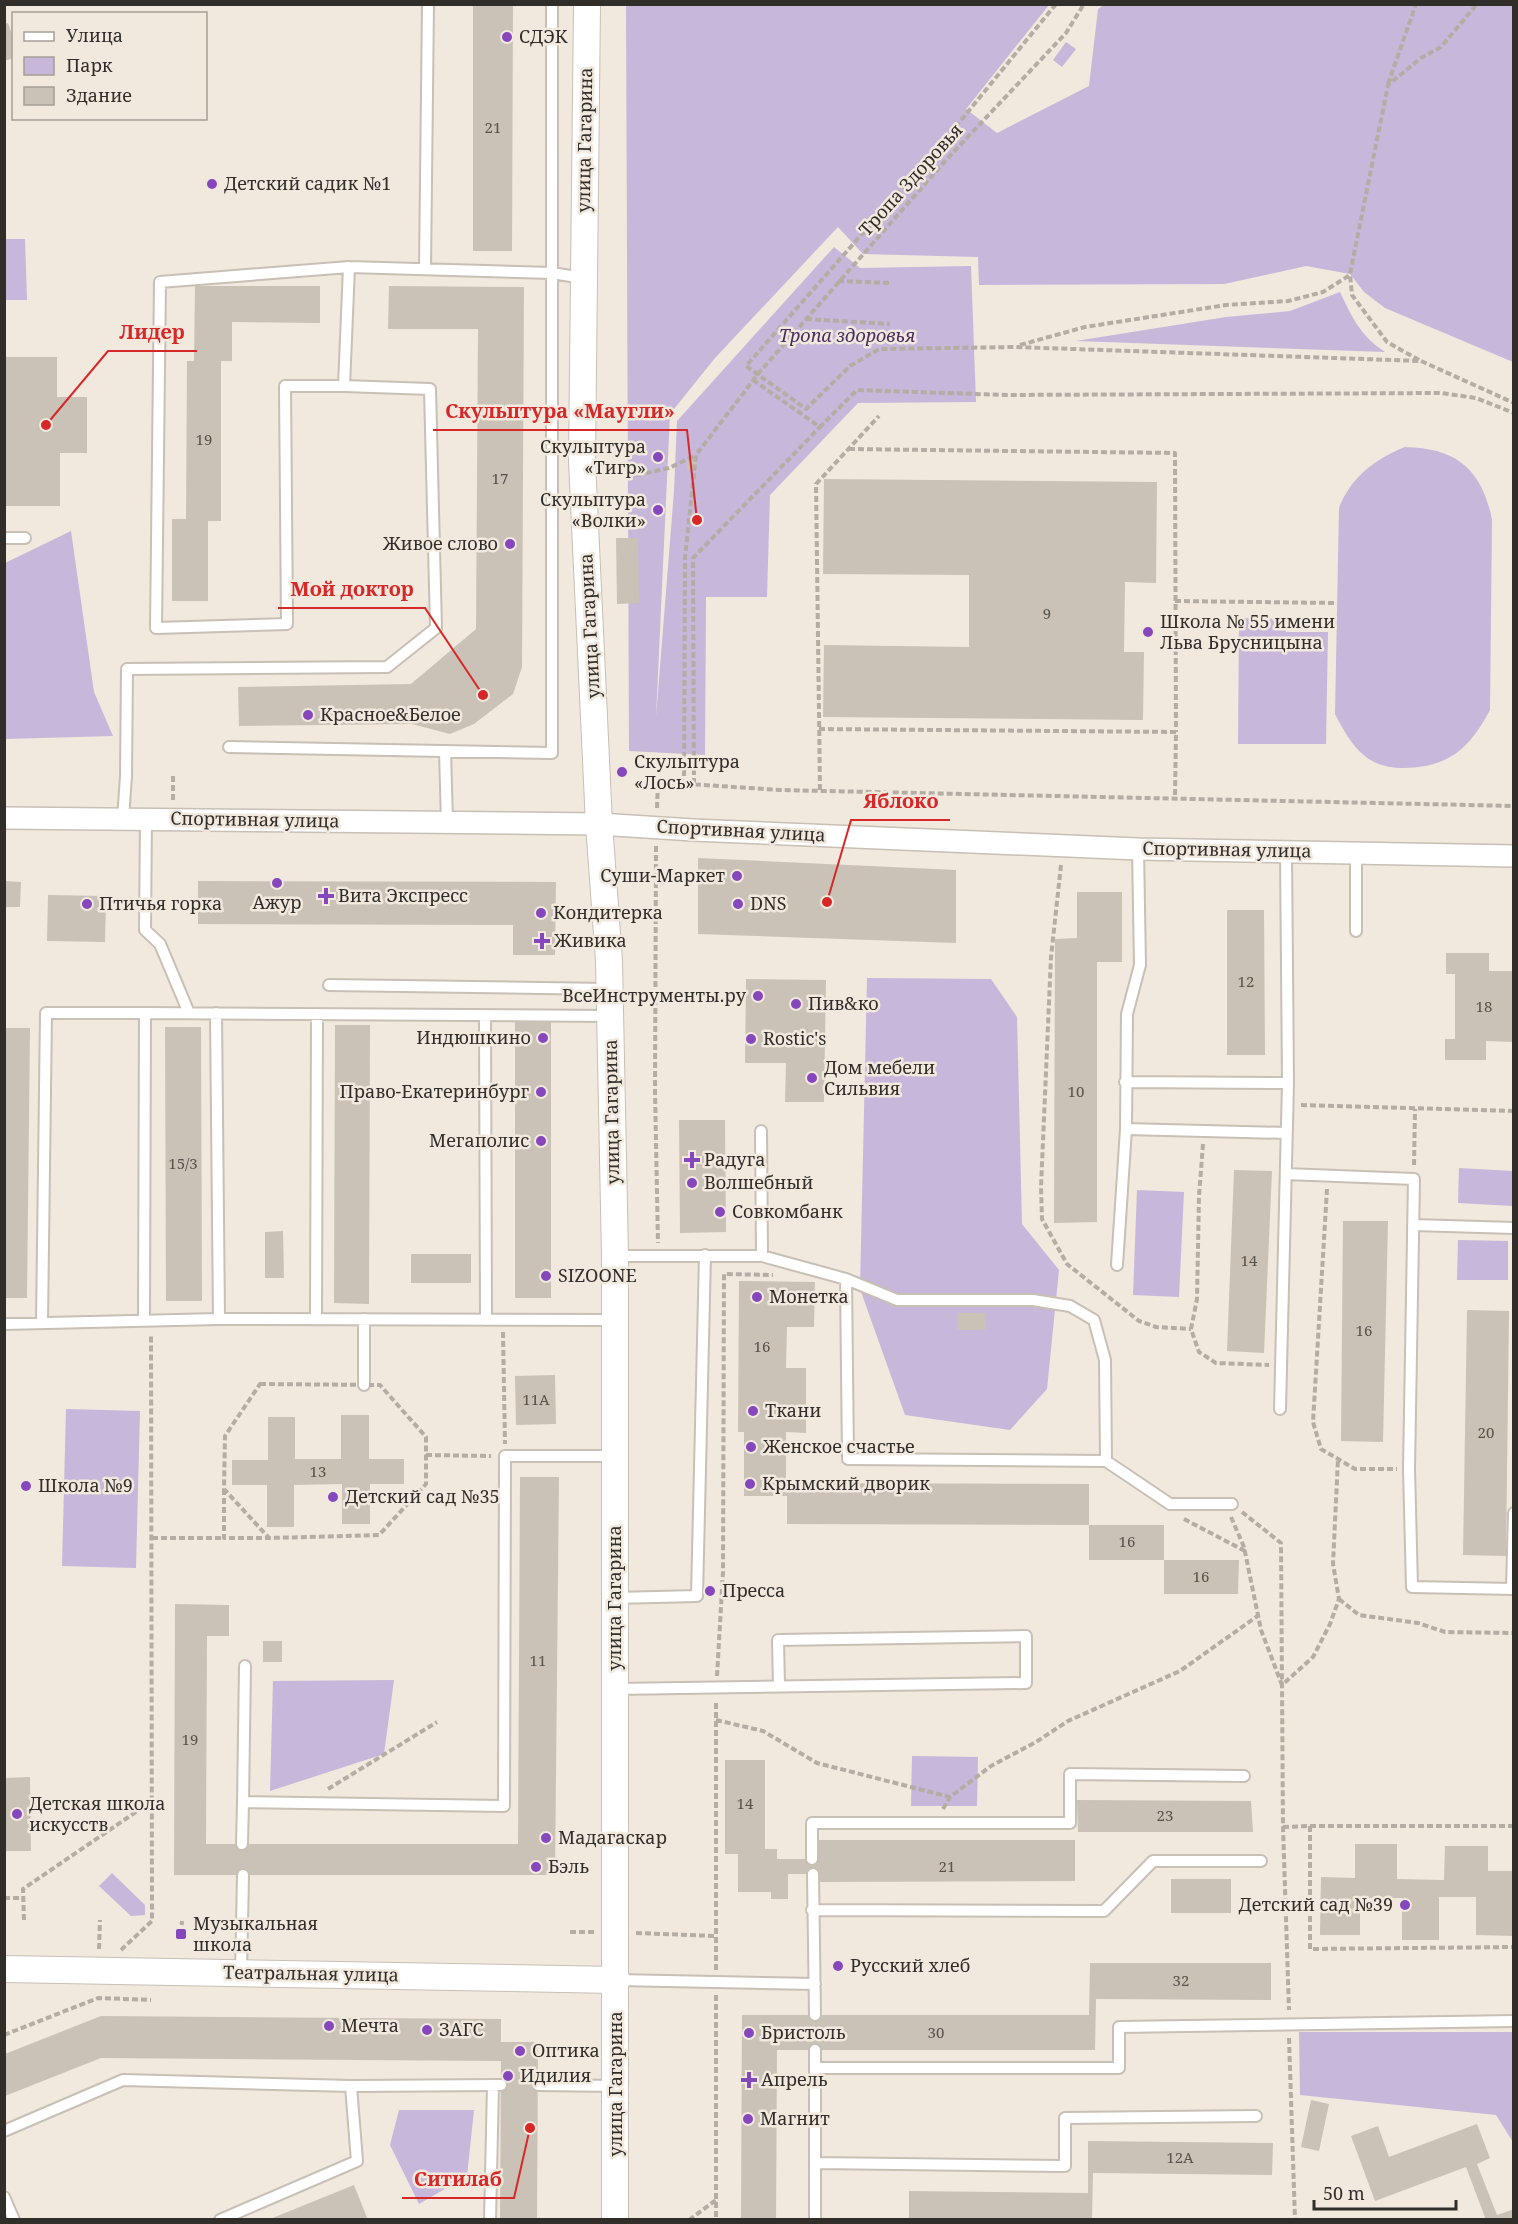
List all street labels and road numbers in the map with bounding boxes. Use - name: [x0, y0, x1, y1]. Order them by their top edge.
- street label: улица Гагарина: [571, 67, 597, 213]
- street label: Тропа Здоровья: [853, 118, 967, 241]
- street label: улица Гагарина: [573, 553, 605, 699]
- street label: Спортивная улица: [170, 806, 340, 832]
- street label: Спортивная улица: [656, 814, 826, 846]
- street label: Спортивная улица: [1142, 836, 1312, 862]
- street label: улица Гагарина: [598, 1039, 624, 1185]
- street label: улица Гагарина: [602, 1525, 626, 1671]
- street label: Театральная улица: [223, 1959, 399, 1987]
- street label: улица Гагарина: [603, 2011, 627, 2157]

